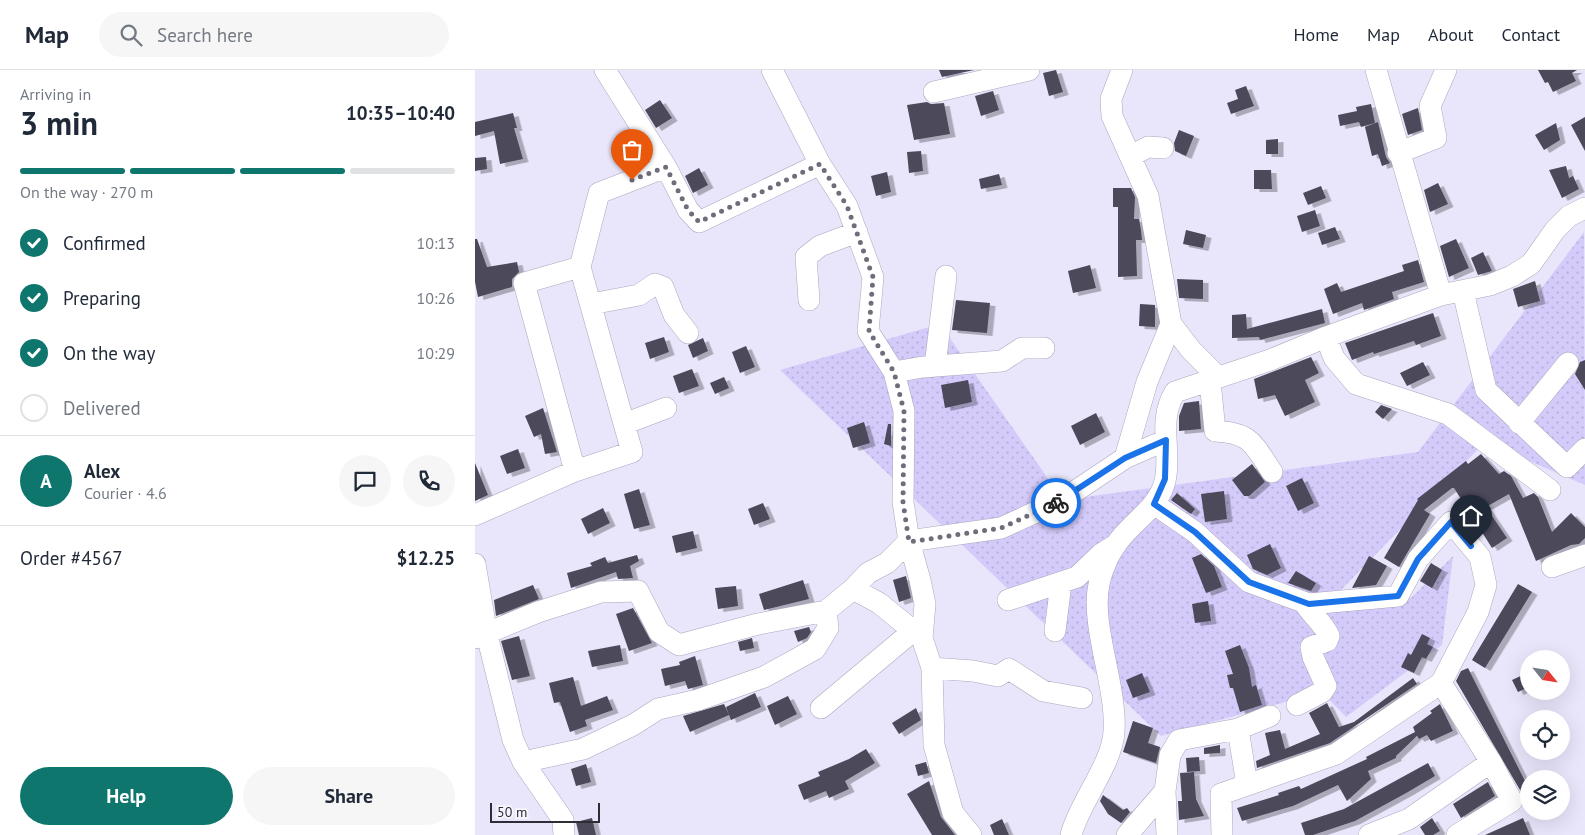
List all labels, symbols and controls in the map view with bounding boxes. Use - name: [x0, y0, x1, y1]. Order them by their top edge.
- search box: [99, 12, 449, 57]
- text: Map: [25, 19, 69, 50]
- icon: search: [117, 21, 145, 49]
- text: Search here: [157, 23, 253, 47]
- text: Home: [1293, 23, 1339, 46]
- text: Map: [1367, 23, 1400, 46]
- text: About: [1428, 23, 1474, 46]
- text: Contact: [1502, 23, 1560, 46]
- text: Arriving in: [20, 84, 91, 104]
- text: 10:35–10:40: [346, 101, 455, 125]
- text: 3 min: [20, 102, 98, 144]
- pin: [611, 129, 653, 180]
- icon: bag: [618, 136, 646, 164]
- text: On the way · 270 m: [20, 182, 153, 202]
- icon: check: [20, 229, 48, 257]
- text: Confirmed: [63, 231, 146, 255]
- text: 10:13: [417, 233, 455, 253]
- icon: check: [20, 284, 48, 312]
- text: Preparing: [63, 286, 141, 310]
- text: 10:26: [417, 288, 455, 308]
- icon: check: [20, 339, 48, 367]
- text: On the way: [63, 341, 155, 365]
- text: 10:29: [417, 343, 455, 363]
- text: Delivered: [63, 396, 141, 420]
- button: chat: [339, 455, 391, 507]
- button: phone: [403, 455, 455, 507]
- text: Alex: [84, 459, 120, 483]
- text: A: [40, 469, 52, 493]
- courier: [1031, 478, 1081, 528]
- text: Courier · 4.6: [84, 483, 167, 503]
- icon: bike: [1042, 489, 1070, 517]
- pin: [1450, 495, 1492, 546]
- icon: home: [1457, 502, 1485, 530]
- text: Order #4567: [20, 546, 123, 570]
- text: $12.25: [396, 546, 455, 570]
- north arrow: [1520, 650, 1570, 700]
- map controls: [1520, 650, 1570, 820]
- button: locate: [1520, 710, 1570, 760]
- button: Help: [20, 767, 233, 825]
- button: Share: [243, 767, 455, 825]
- button: layers: [1520, 770, 1570, 820]
- scale bar: [490, 800, 600, 823]
- text: 50 m: [497, 803, 527, 821]

